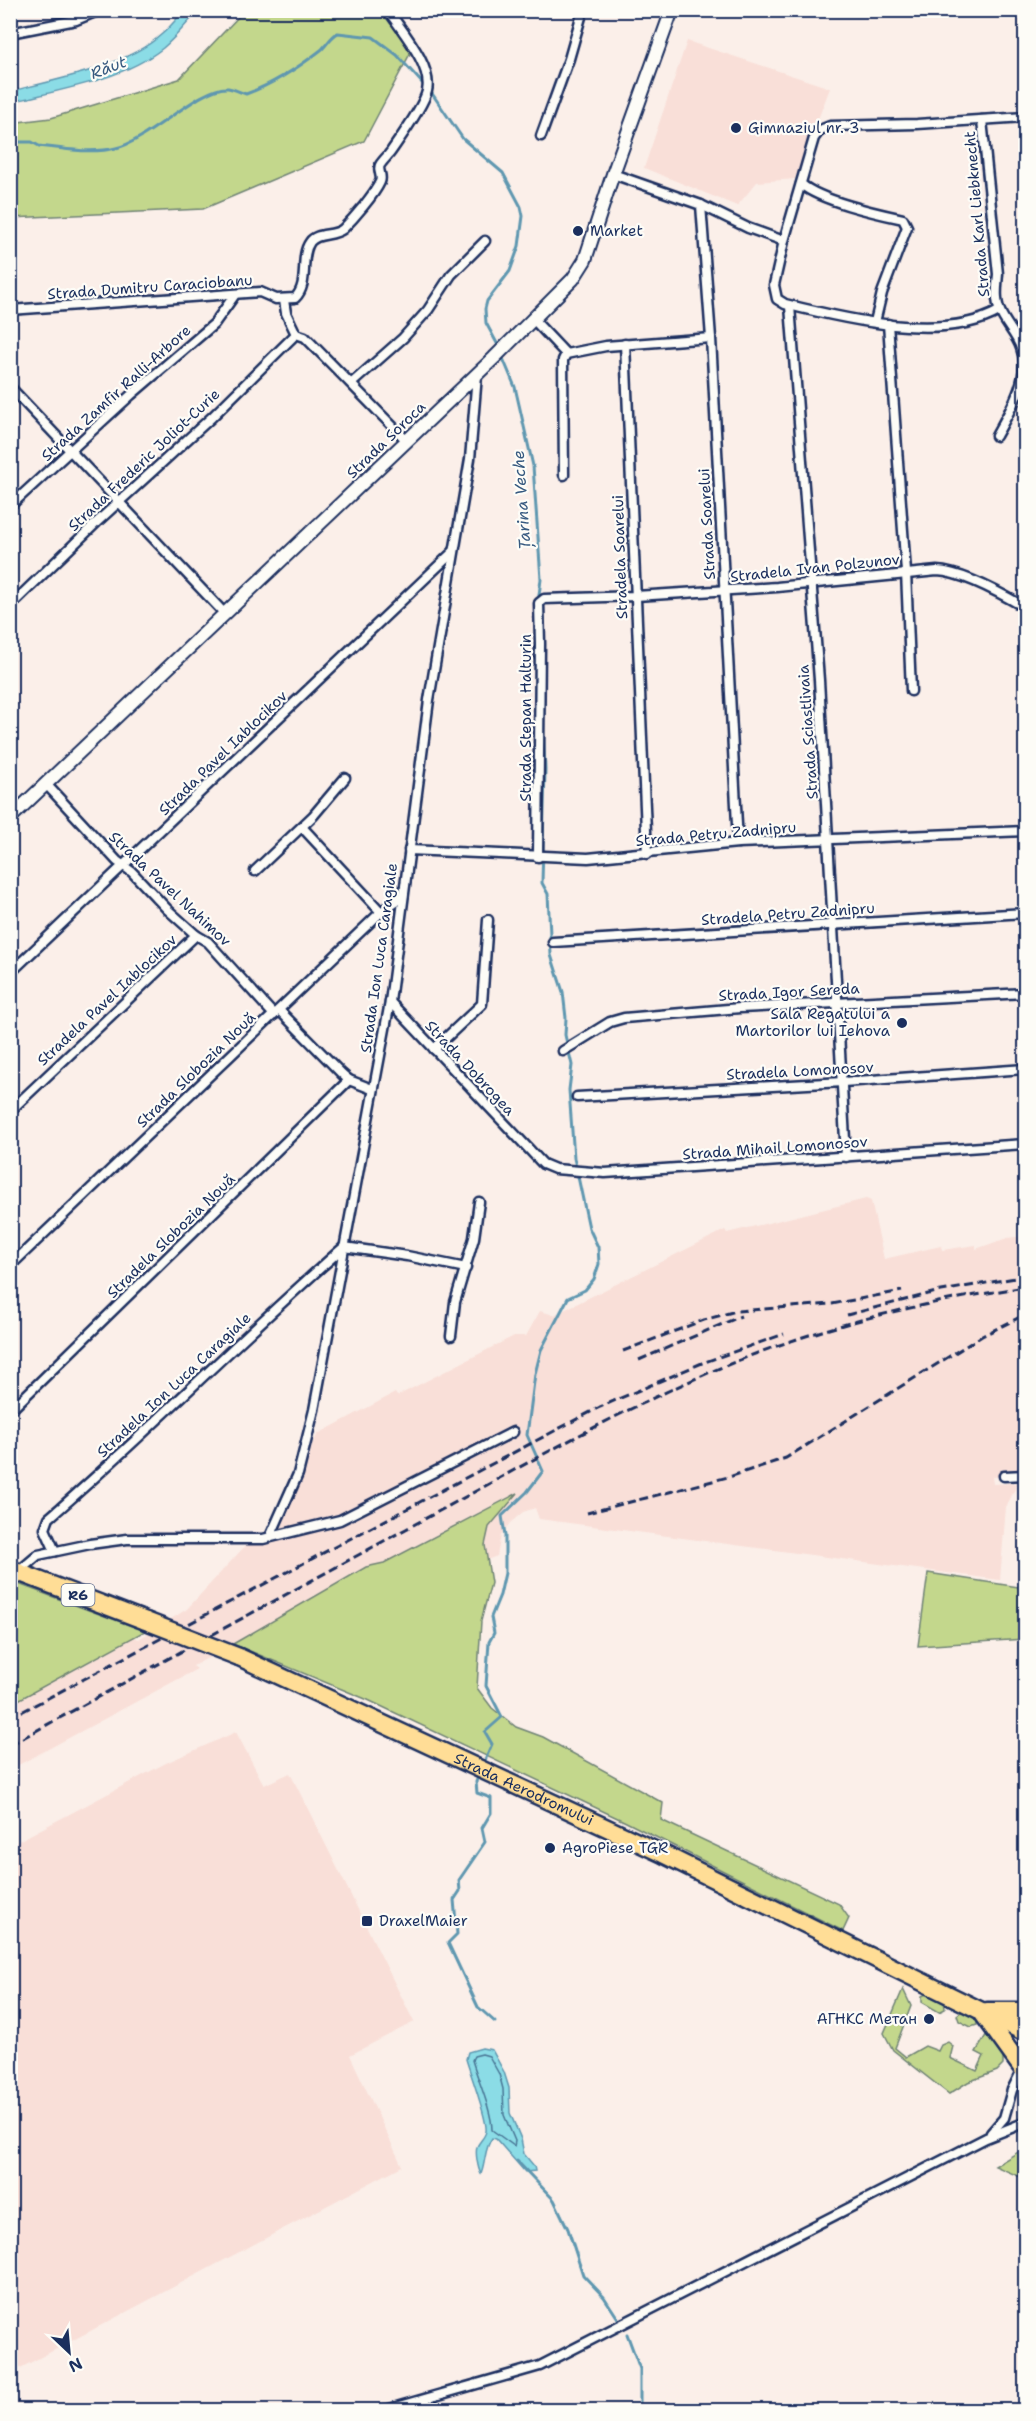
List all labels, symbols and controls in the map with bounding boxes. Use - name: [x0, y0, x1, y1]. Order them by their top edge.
- water label: Răut: [87, 51, 129, 84]
- place label: Gimnaziul nr. 3: [748, 118, 860, 138]
- marker: Gimnaziul nr. 3: [729, 121, 743, 135]
- street label: Strada Karl Liebknecht: [960, 130, 994, 298]
- place label: Market: [590, 221, 643, 241]
- marker: Market: [571, 224, 585, 238]
- street label: Strada Dumitru Caraciobanu: [47, 270, 253, 304]
- street label: Strada Zamfir Ralli-Arbore: [37, 320, 195, 466]
- street label: Strada Frederic Joliot-Curie: [64, 384, 224, 536]
- street label: Strada Soroca: [342, 397, 430, 483]
- water label: Țarina Veche: [508, 449, 536, 550]
- street label: Strada Soarelui: [694, 468, 720, 580]
- street label: Stradela Soarelui: [608, 494, 632, 620]
- street label: Stradela Ivan Polzunov: [729, 549, 901, 587]
- street label: Strada Stepan Halturin: [516, 634, 536, 802]
- street label: Strada Sciastlivaia: [793, 663, 823, 800]
- street label: Strada Pavel Iablocikov: [154, 686, 292, 820]
- street label: Strada Petru Zadnipru: [635, 817, 797, 851]
- street label: Strada Pavel Nahimov: [105, 827, 235, 951]
- street label: Strada Ion Luca Caragiale: [356, 862, 402, 1054]
- street label: Stradela Petru Zadnipru: [701, 898, 875, 930]
- street label: Stradela Pavel Iablocikov: [33, 930, 181, 1070]
- street label: Strada Igor Sereda: [718, 978, 861, 1006]
- place label: Sala Regatului a Martorilor lui Iehova: [735, 1004, 891, 1041]
- street label: Strada Slobozia Nouă: [132, 1007, 260, 1132]
- street label: Strada Dobrogea: [421, 1016, 520, 1120]
- marker: Sala Regatului a Martorilor lui Iehova: [895, 1016, 909, 1030]
- street label: Stradela Lomonosov: [726, 1057, 874, 1085]
- street label: Strada Mihail Lomonosov: [682, 1132, 868, 1164]
- street label: Stradela Slobozia Nouă: [103, 1169, 240, 1303]
- street label: Stradela Ion Luca Caragiale: [93, 1308, 255, 1462]
- road number: R6: [62, 1584, 94, 1606]
- street label: Strada Aerodromului: [451, 1748, 597, 1830]
- place label: AgroPiese TGR: [562, 1838, 668, 1858]
- marker: AgroPiese TGR: [543, 1841, 557, 1855]
- place label: DraxelMaier: [379, 1911, 468, 1931]
- marker: DraxelMaier: [360, 1914, 374, 1928]
- place label: АГНКС Метан: [817, 2009, 917, 2029]
- marker: АГНКС Метан: [922, 2012, 936, 2026]
- north arrow: [39, 2322, 99, 2382]
- text: N: [65, 2353, 86, 2377]

